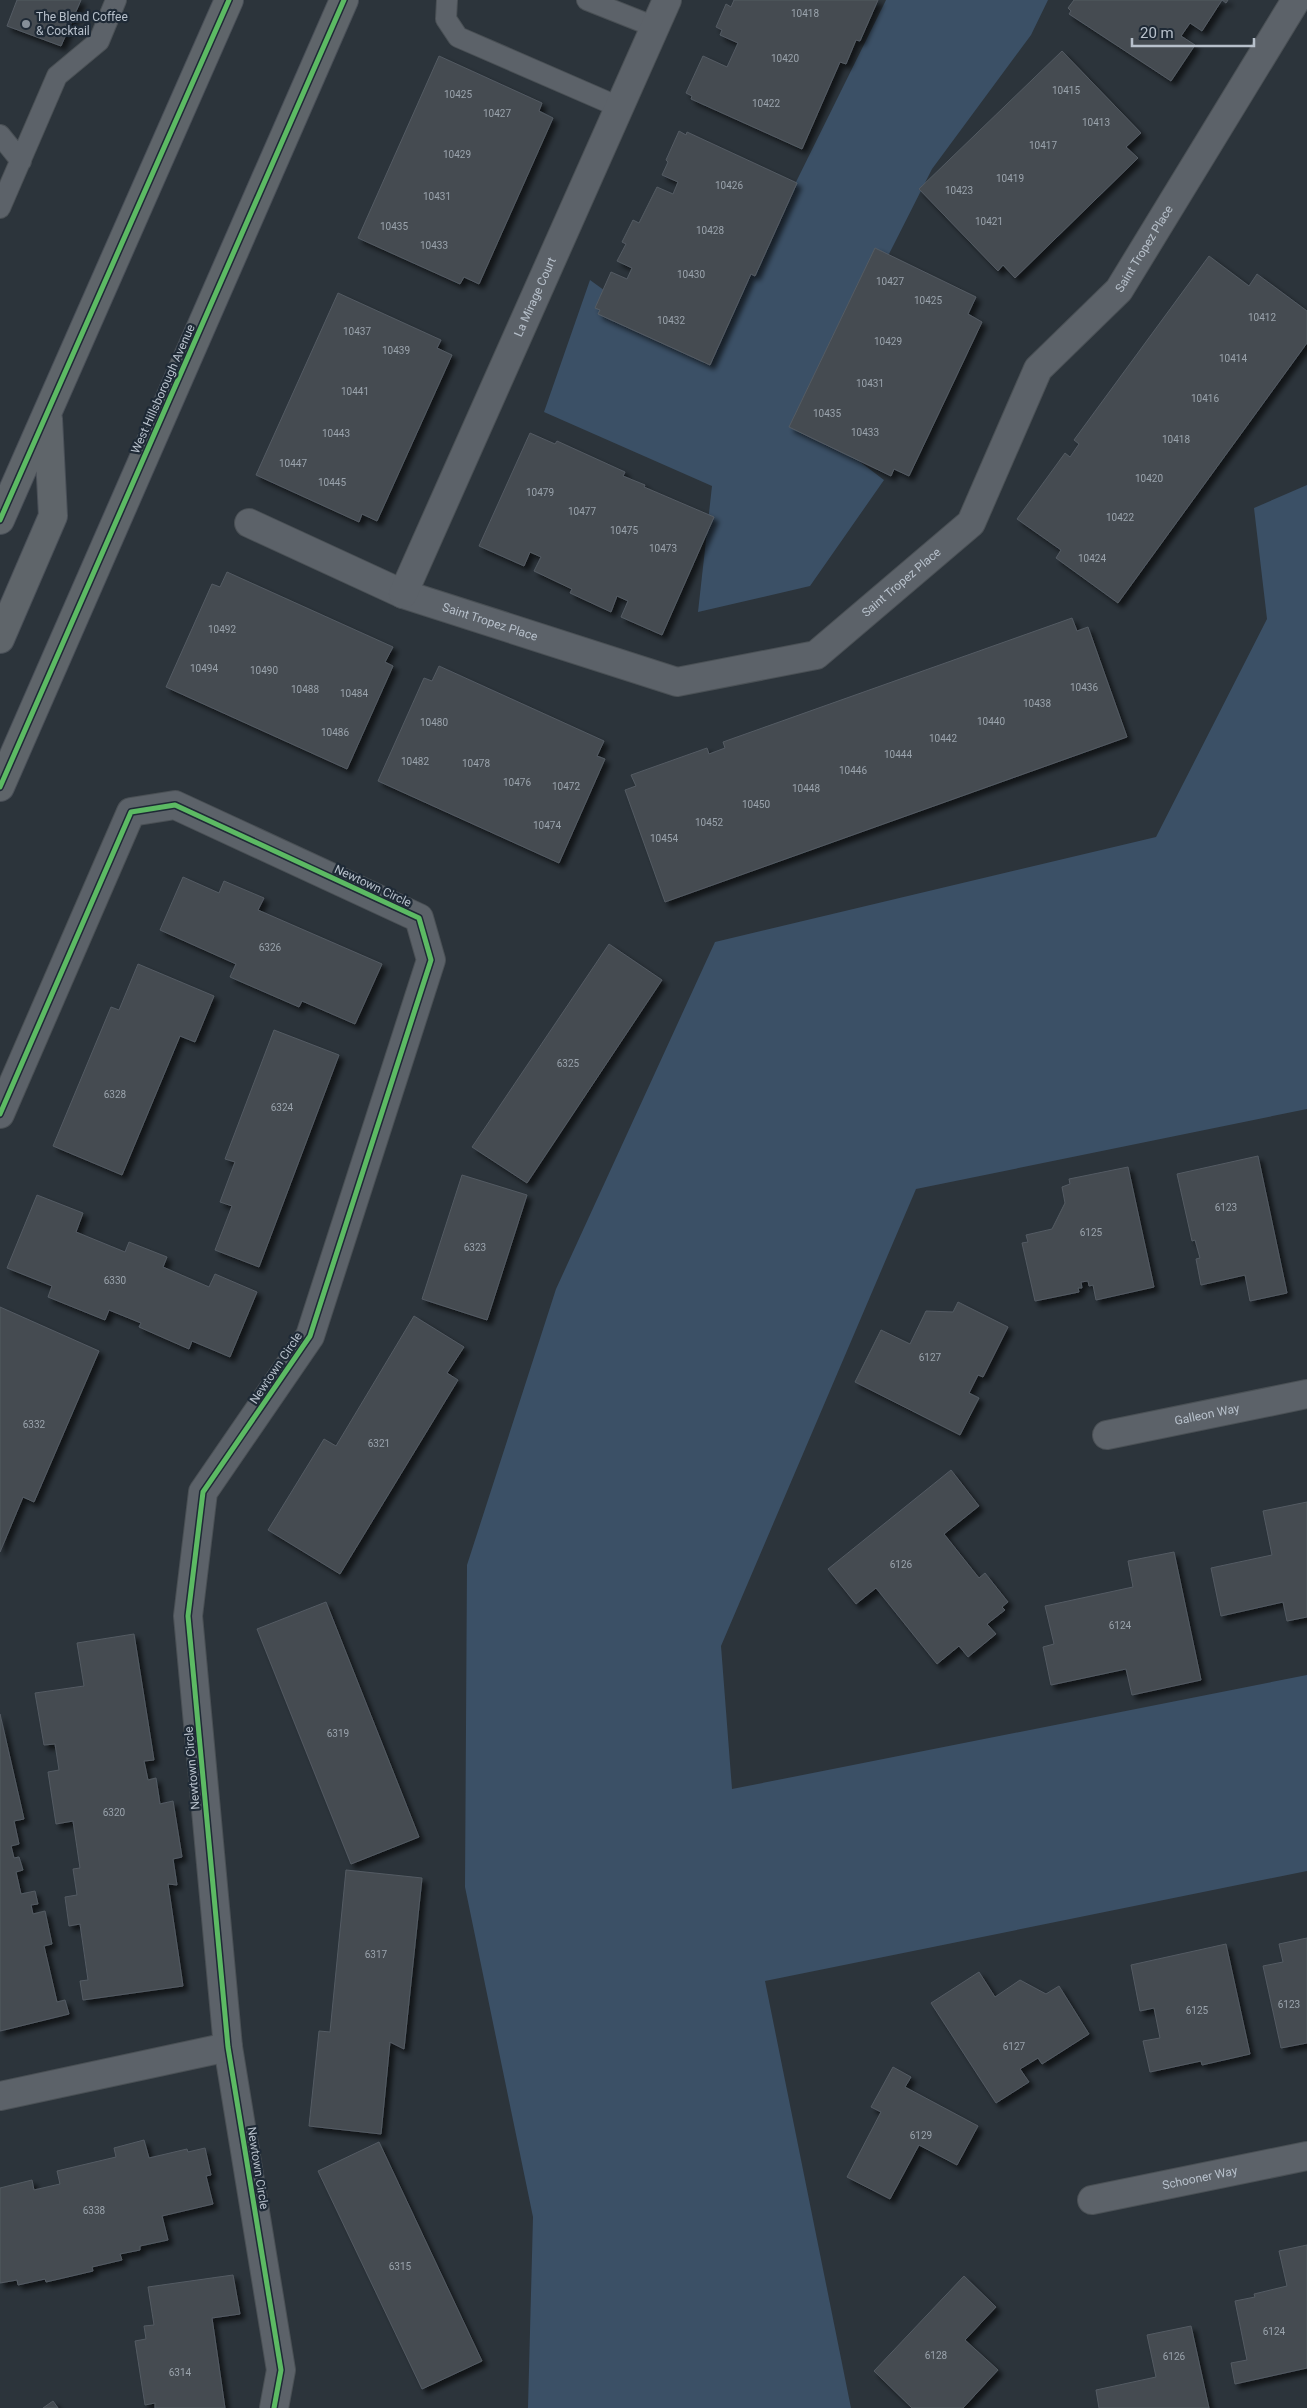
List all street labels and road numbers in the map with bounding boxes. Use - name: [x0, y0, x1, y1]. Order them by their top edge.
- street label: Saint Tropez Place: [1112, 203, 1176, 295]
- street label: La Mirage Court: [511, 255, 559, 339]
- street label: West Hillsborough Avenue: [128, 322, 198, 456]
- street label: Saint Tropez Place: [859, 545, 944, 620]
- street label: Saint Tropez Place: [441, 600, 539, 644]
- street label: Newtown Circle: [332, 862, 414, 910]
- street label: Newtown Circle: [247, 1329, 305, 1407]
- street label: Galleon Way: [1173, 1401, 1241, 1428]
- street label: Newtown Circle: [181, 1726, 203, 1810]
- street label: Newtown Circle: [245, 2126, 271, 2210]
- street label: Schooner Way: [1161, 2163, 1239, 2192]

